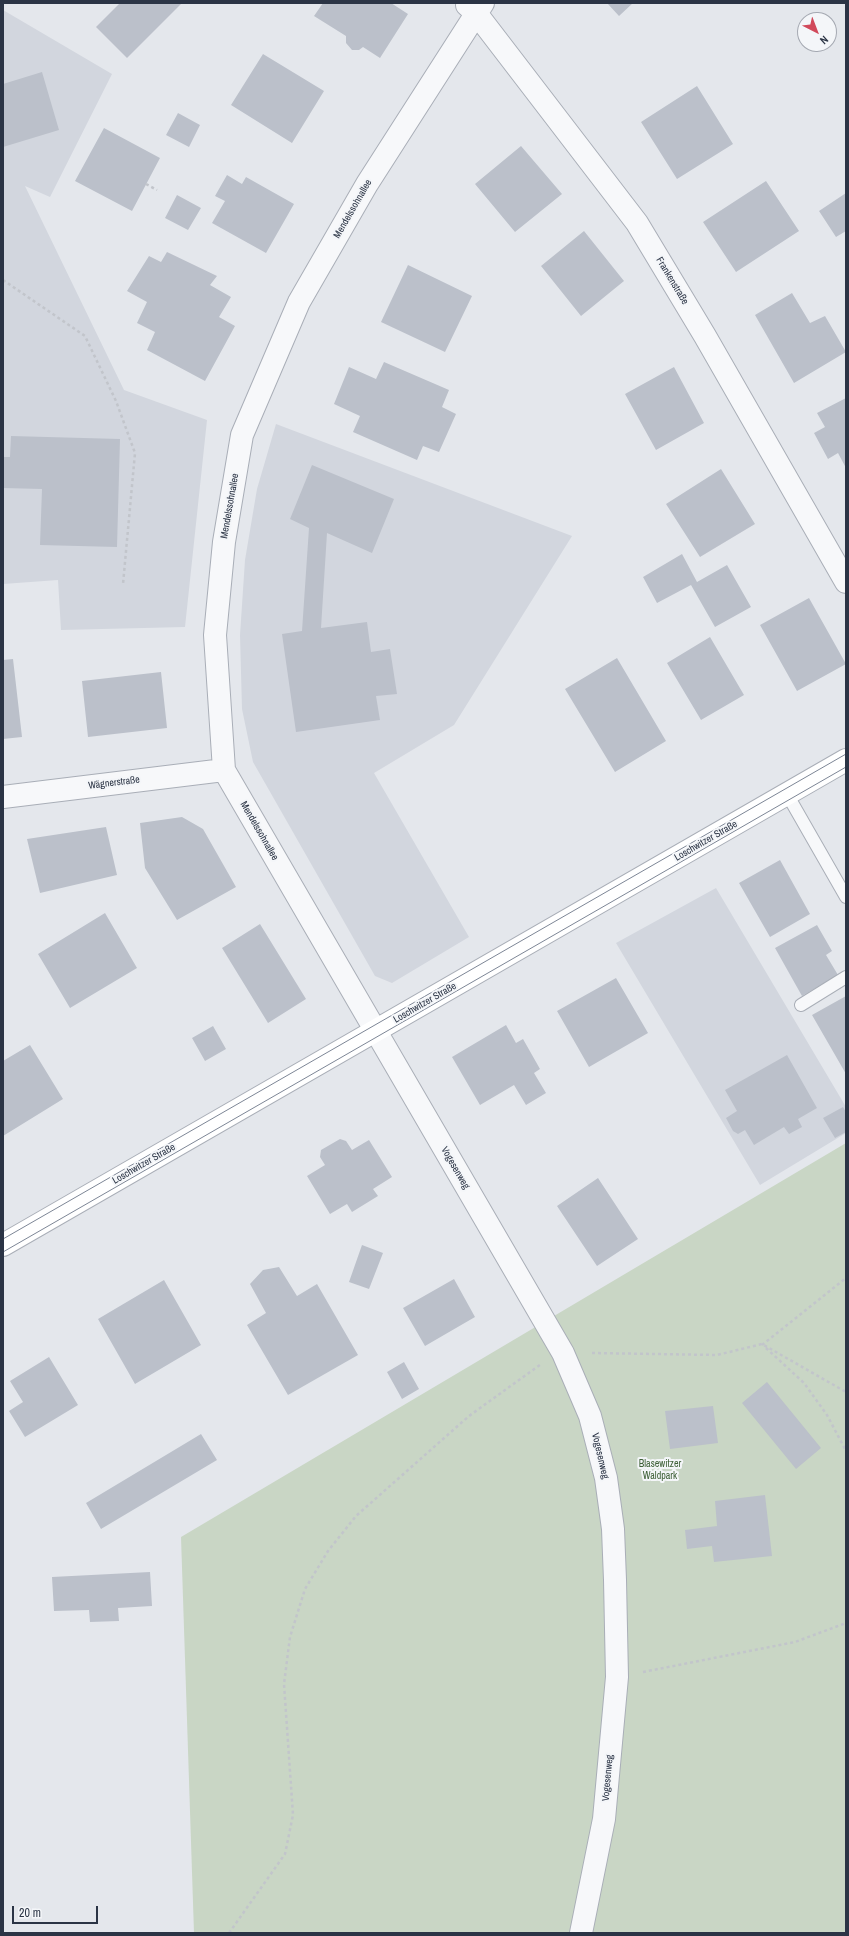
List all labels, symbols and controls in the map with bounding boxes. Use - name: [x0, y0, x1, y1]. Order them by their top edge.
- north arrow: [797, 12, 837, 52]
- text: N: [817, 33, 831, 48]
- street label: Mendelssohnallee: [331, 177, 375, 241]
- street label: Frankenstraße: [653, 255, 691, 307]
- street label: Mendelssohnallee: [218, 472, 242, 540]
- street label: Wägnerstraße: [88, 774, 140, 792]
- street label: Mendelssohnallee: [237, 799, 281, 863]
- street label: Loschwitzer Straße: [672, 818, 740, 864]
- street label: Loschwitzer Straße: [391, 980, 459, 1026]
- street label: Loschwitzer Straße: [110, 1141, 178, 1187]
- street label: Vogesenweg: [438, 1145, 472, 1191]
- street label: Vogesenweg: [589, 1432, 611, 1480]
- park label: Blasewitzer Waldpark: [639, 1458, 681, 1482]
- street label: Vogesenweg: [600, 1754, 616, 1802]
- scale bar: [14, 1898, 100, 1924]
- text: 20 m: [19, 1905, 41, 1921]

